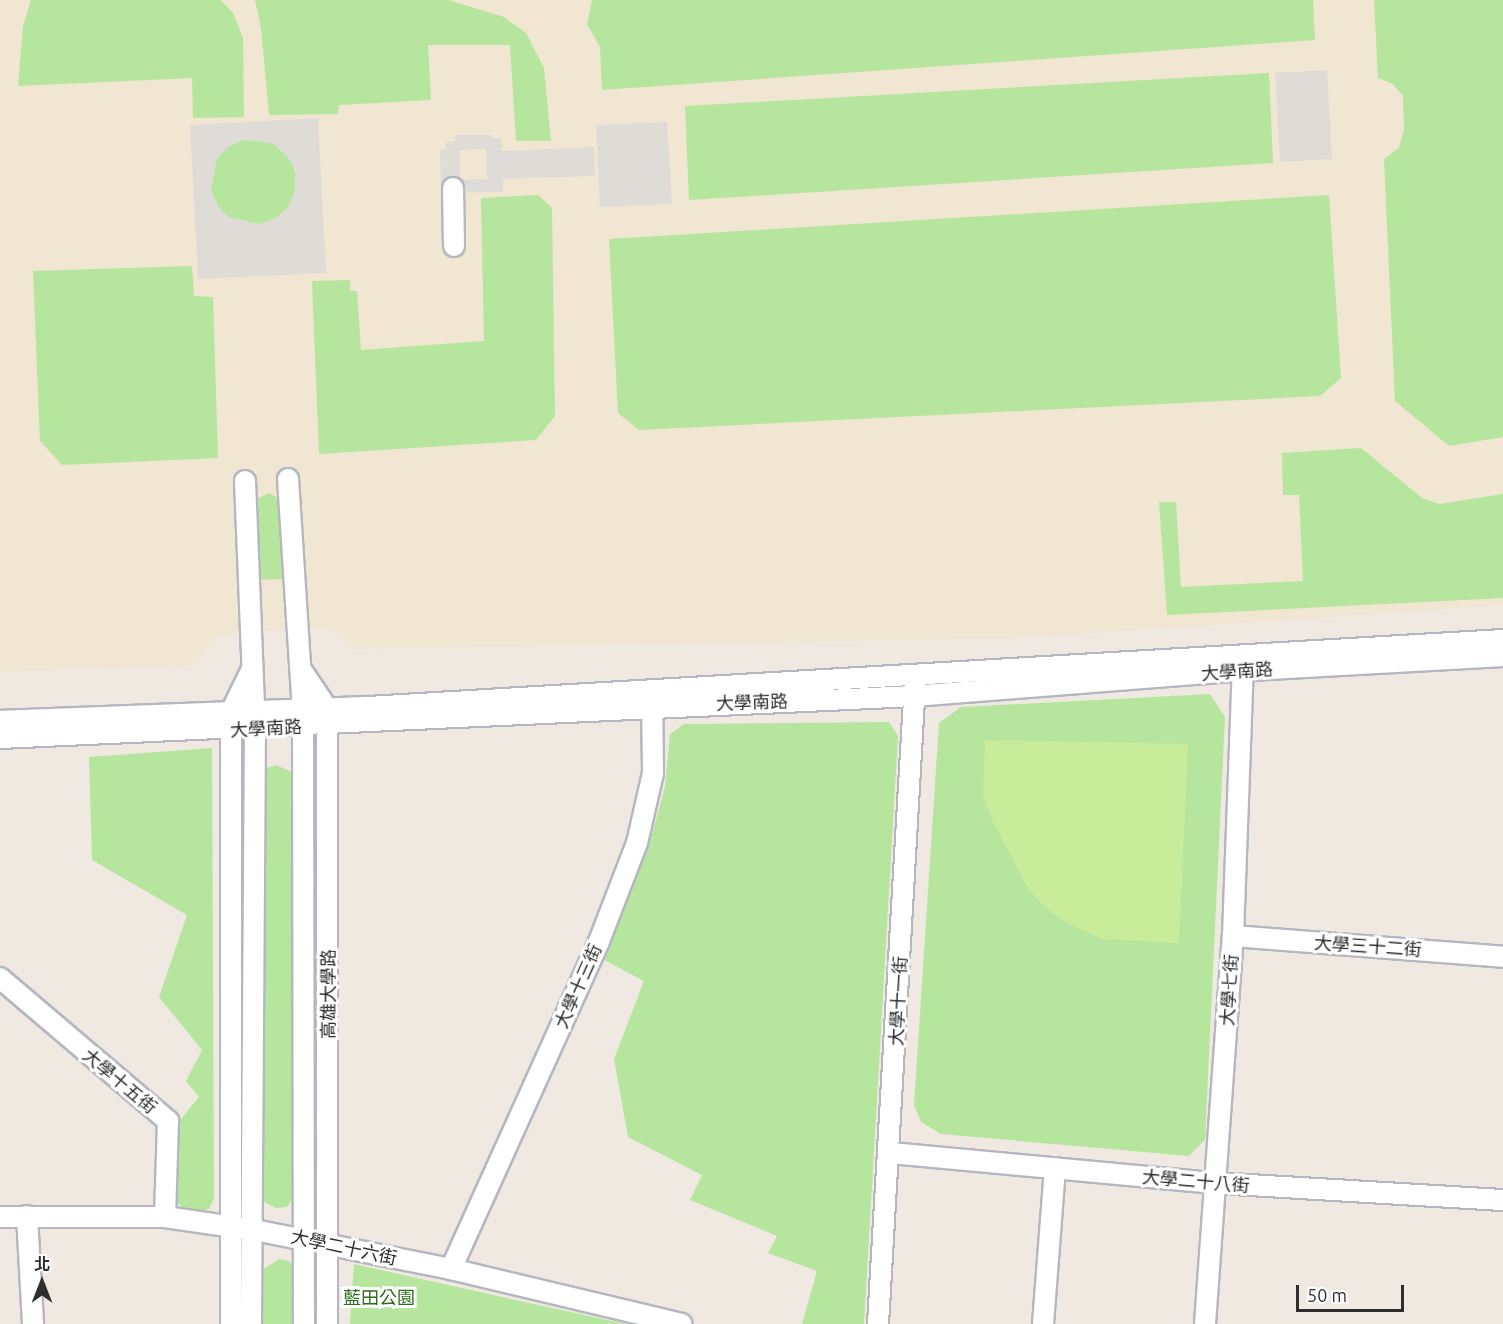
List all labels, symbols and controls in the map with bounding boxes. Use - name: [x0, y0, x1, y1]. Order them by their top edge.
- street label: 大學南路: [1200, 658, 1274, 684]
- street label: 大學南路: [716, 690, 788, 714]
- street label: 大學南路: [229, 715, 303, 741]
- street label: 大學三十二街: [1313, 931, 1423, 961]
- street label: 大學十三街: [550, 940, 606, 1032]
- street label: 高雄大學路: [317, 949, 339, 1039]
- street label: 大學七街: [1216, 953, 1242, 1027]
- street label: 大學十一街: [885, 955, 911, 1047]
- street label: 大學十五街: [79, 1044, 161, 1118]
- street label: 大學二十八街: [1141, 1166, 1251, 1196]
- street label: 大學二十六街: [289, 1225, 399, 1269]
- north arrow: [12, 1252, 72, 1312]
- text: 北: [34, 1255, 50, 1273]
- scale bar: [1299, 1273, 1407, 1311]
- text: 50 m: [1307, 1285, 1347, 1305]
- park label: 藍田公園: [343, 1286, 415, 1308]

